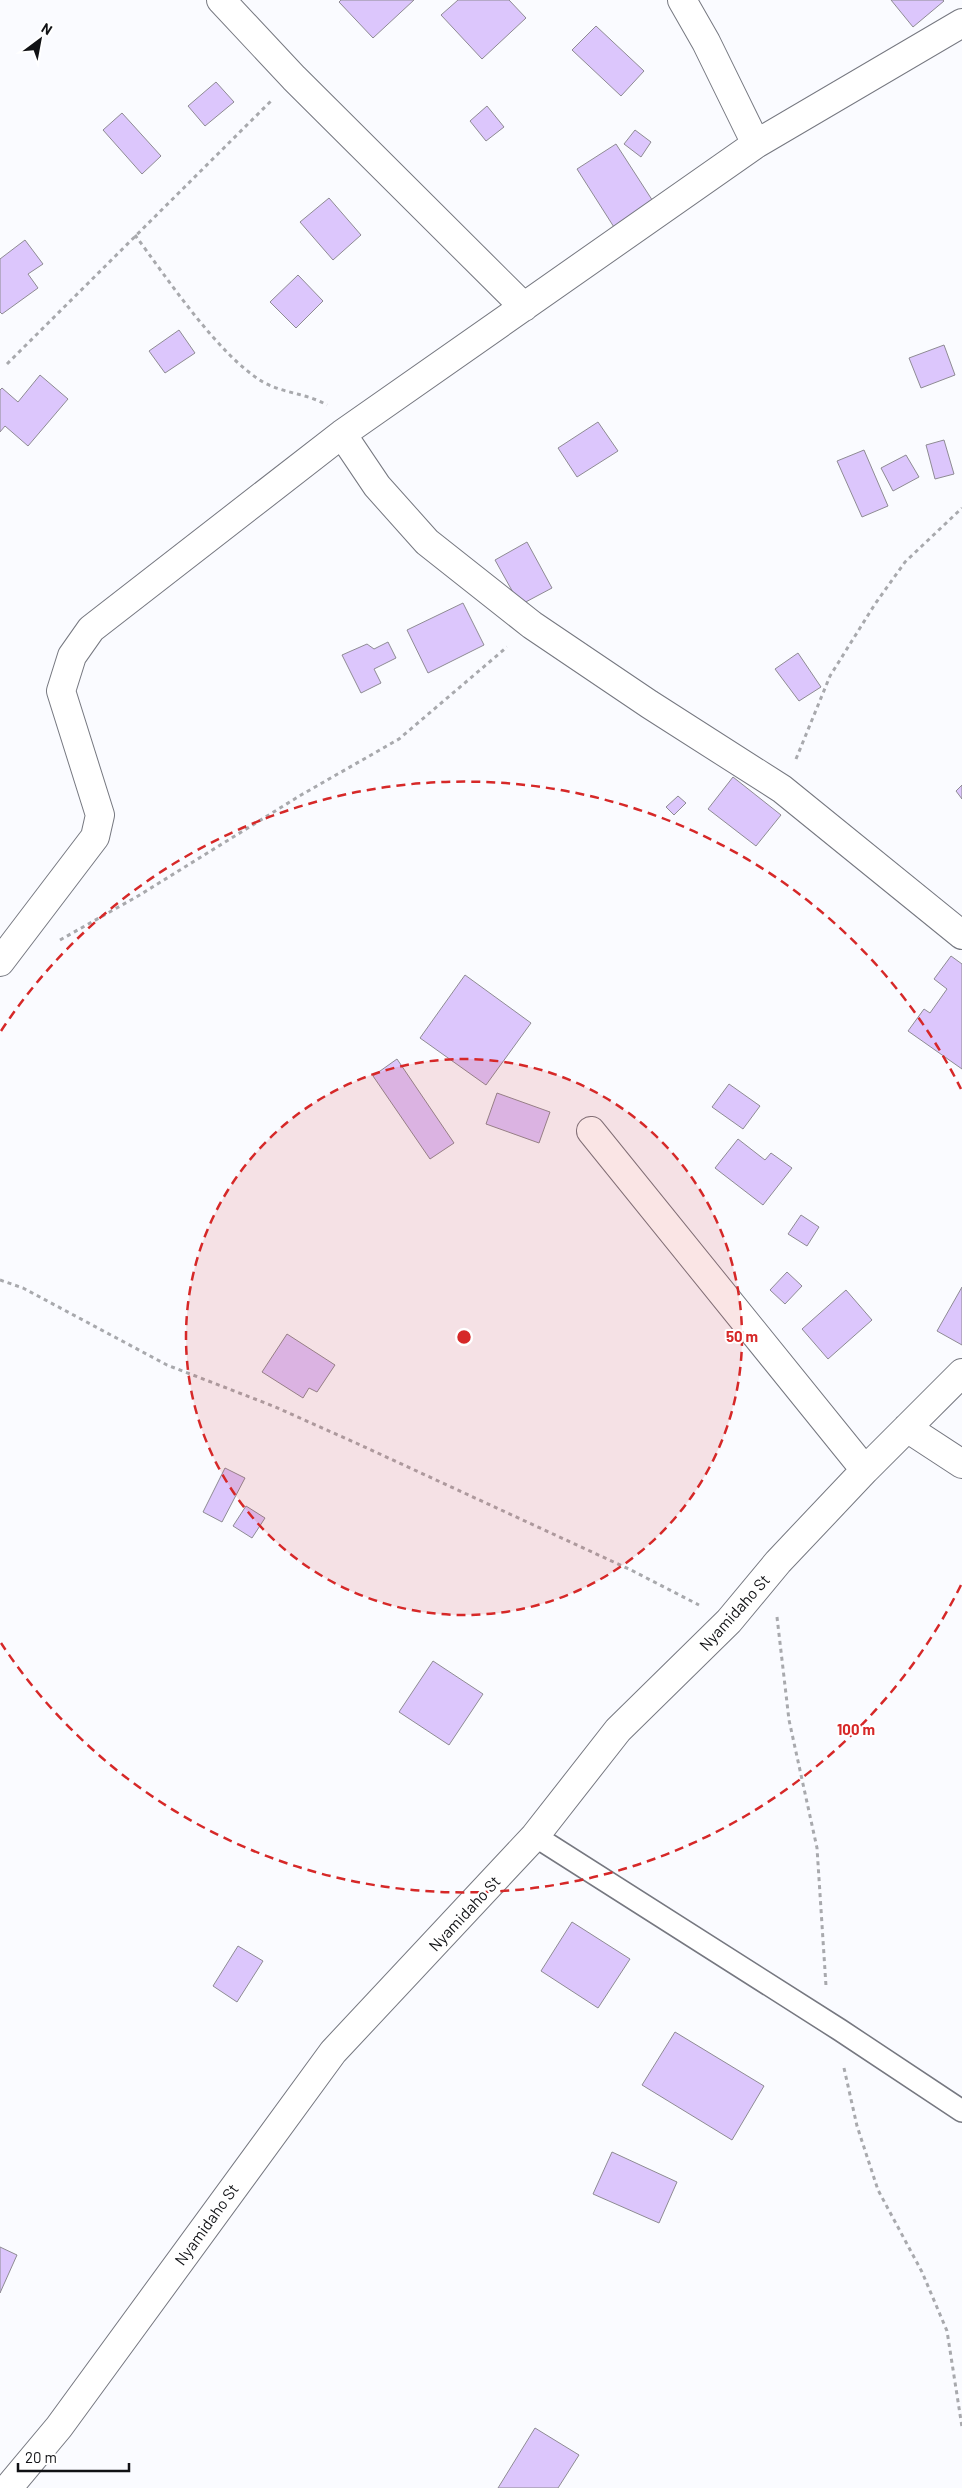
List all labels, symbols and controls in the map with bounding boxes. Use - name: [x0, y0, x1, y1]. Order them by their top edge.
- north arrow: [15, 15, 65, 65]
- text: N: [39, 19, 56, 38]
- text: 50 m: [726, 1327, 758, 1345]
- centre of rings: [455, 1328, 473, 1346]
- street label: Nyamidaho St: [695, 1570, 773, 1654]
- text: 100 m: [837, 1720, 875, 1738]
- street label: Nyamidaho St: [424, 1871, 504, 1955]
- street label: Nyamidaho St: [170, 2180, 242, 2268]
- scale bar: [18, 2440, 129, 2472]
- text: 20 m: [25, 2448, 57, 2466]

